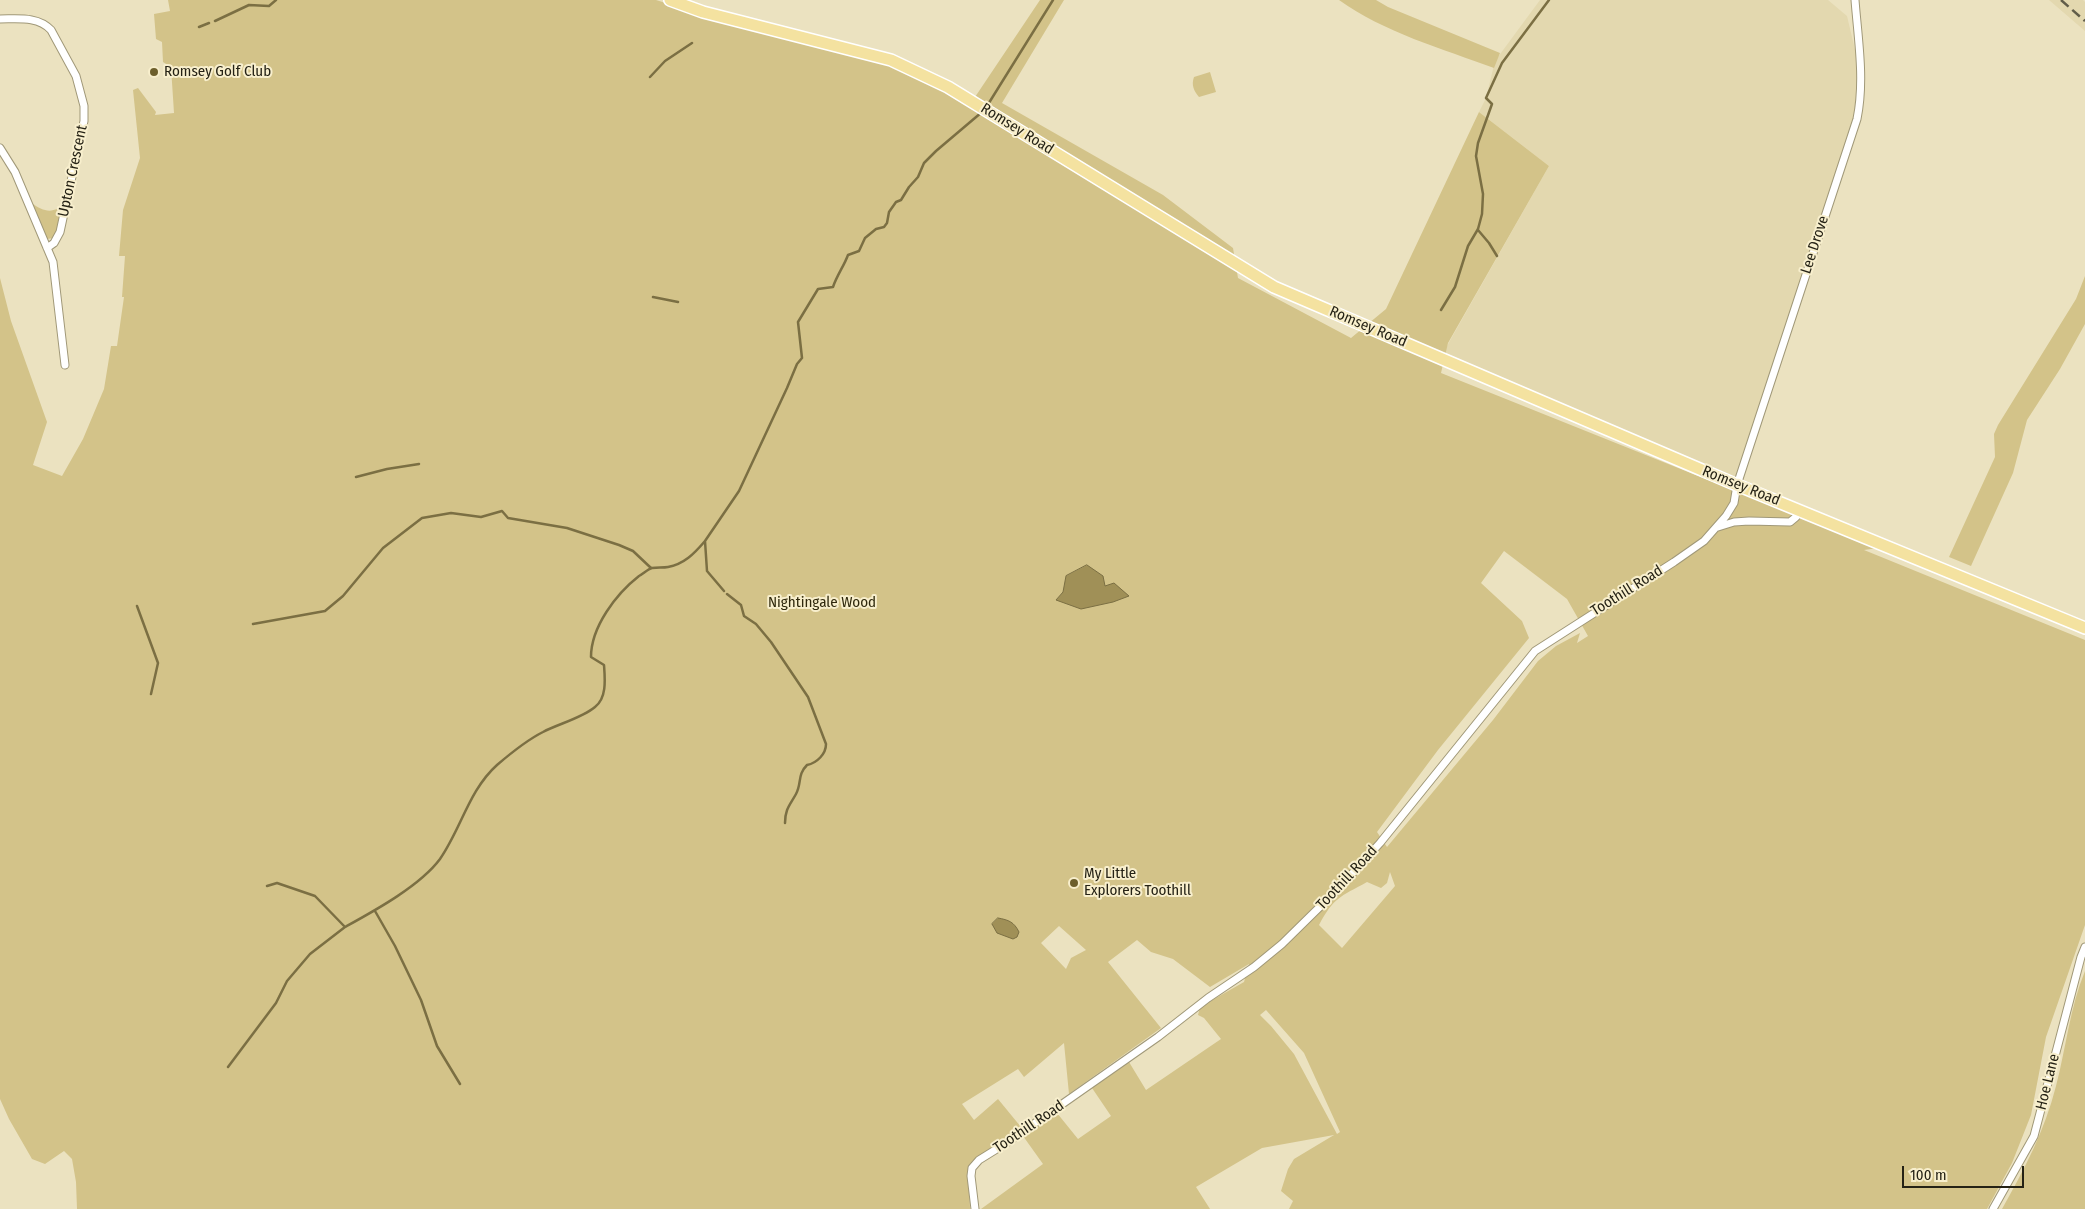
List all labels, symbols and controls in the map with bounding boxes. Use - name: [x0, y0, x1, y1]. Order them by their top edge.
- place label: Romsey Golf Club: [164, 63, 271, 81]
- marker: Romsey Golf Club: [148, 66, 160, 78]
- street label: Romsey Road: [977, 100, 1057, 158]
- street label: Upton Crescent: [55, 124, 91, 218]
- street label: Lee Drove: [1797, 214, 1833, 276]
- street label: Romsey Road: [1327, 303, 1409, 351]
- street label: Romsey Road: [1699, 462, 1783, 510]
- street label: Toothill Road: [1588, 562, 1666, 620]
- park label: Nightingale Wood: [768, 594, 876, 612]
- street label: Toothill Road: [1313, 842, 1381, 914]
- place label: My Little Explorers Toothill: [1084, 865, 1191, 900]
- marker: My Little Explorers Toothill: [1068, 877, 1080, 889]
- street label: Hoe Lane: [2032, 1052, 2064, 1112]
- street label: Toothill Road: [990, 1097, 1068, 1157]
- scale bar: [1905, 1156, 2028, 1188]
- text: 100 m: [1910, 1166, 1947, 1184]

